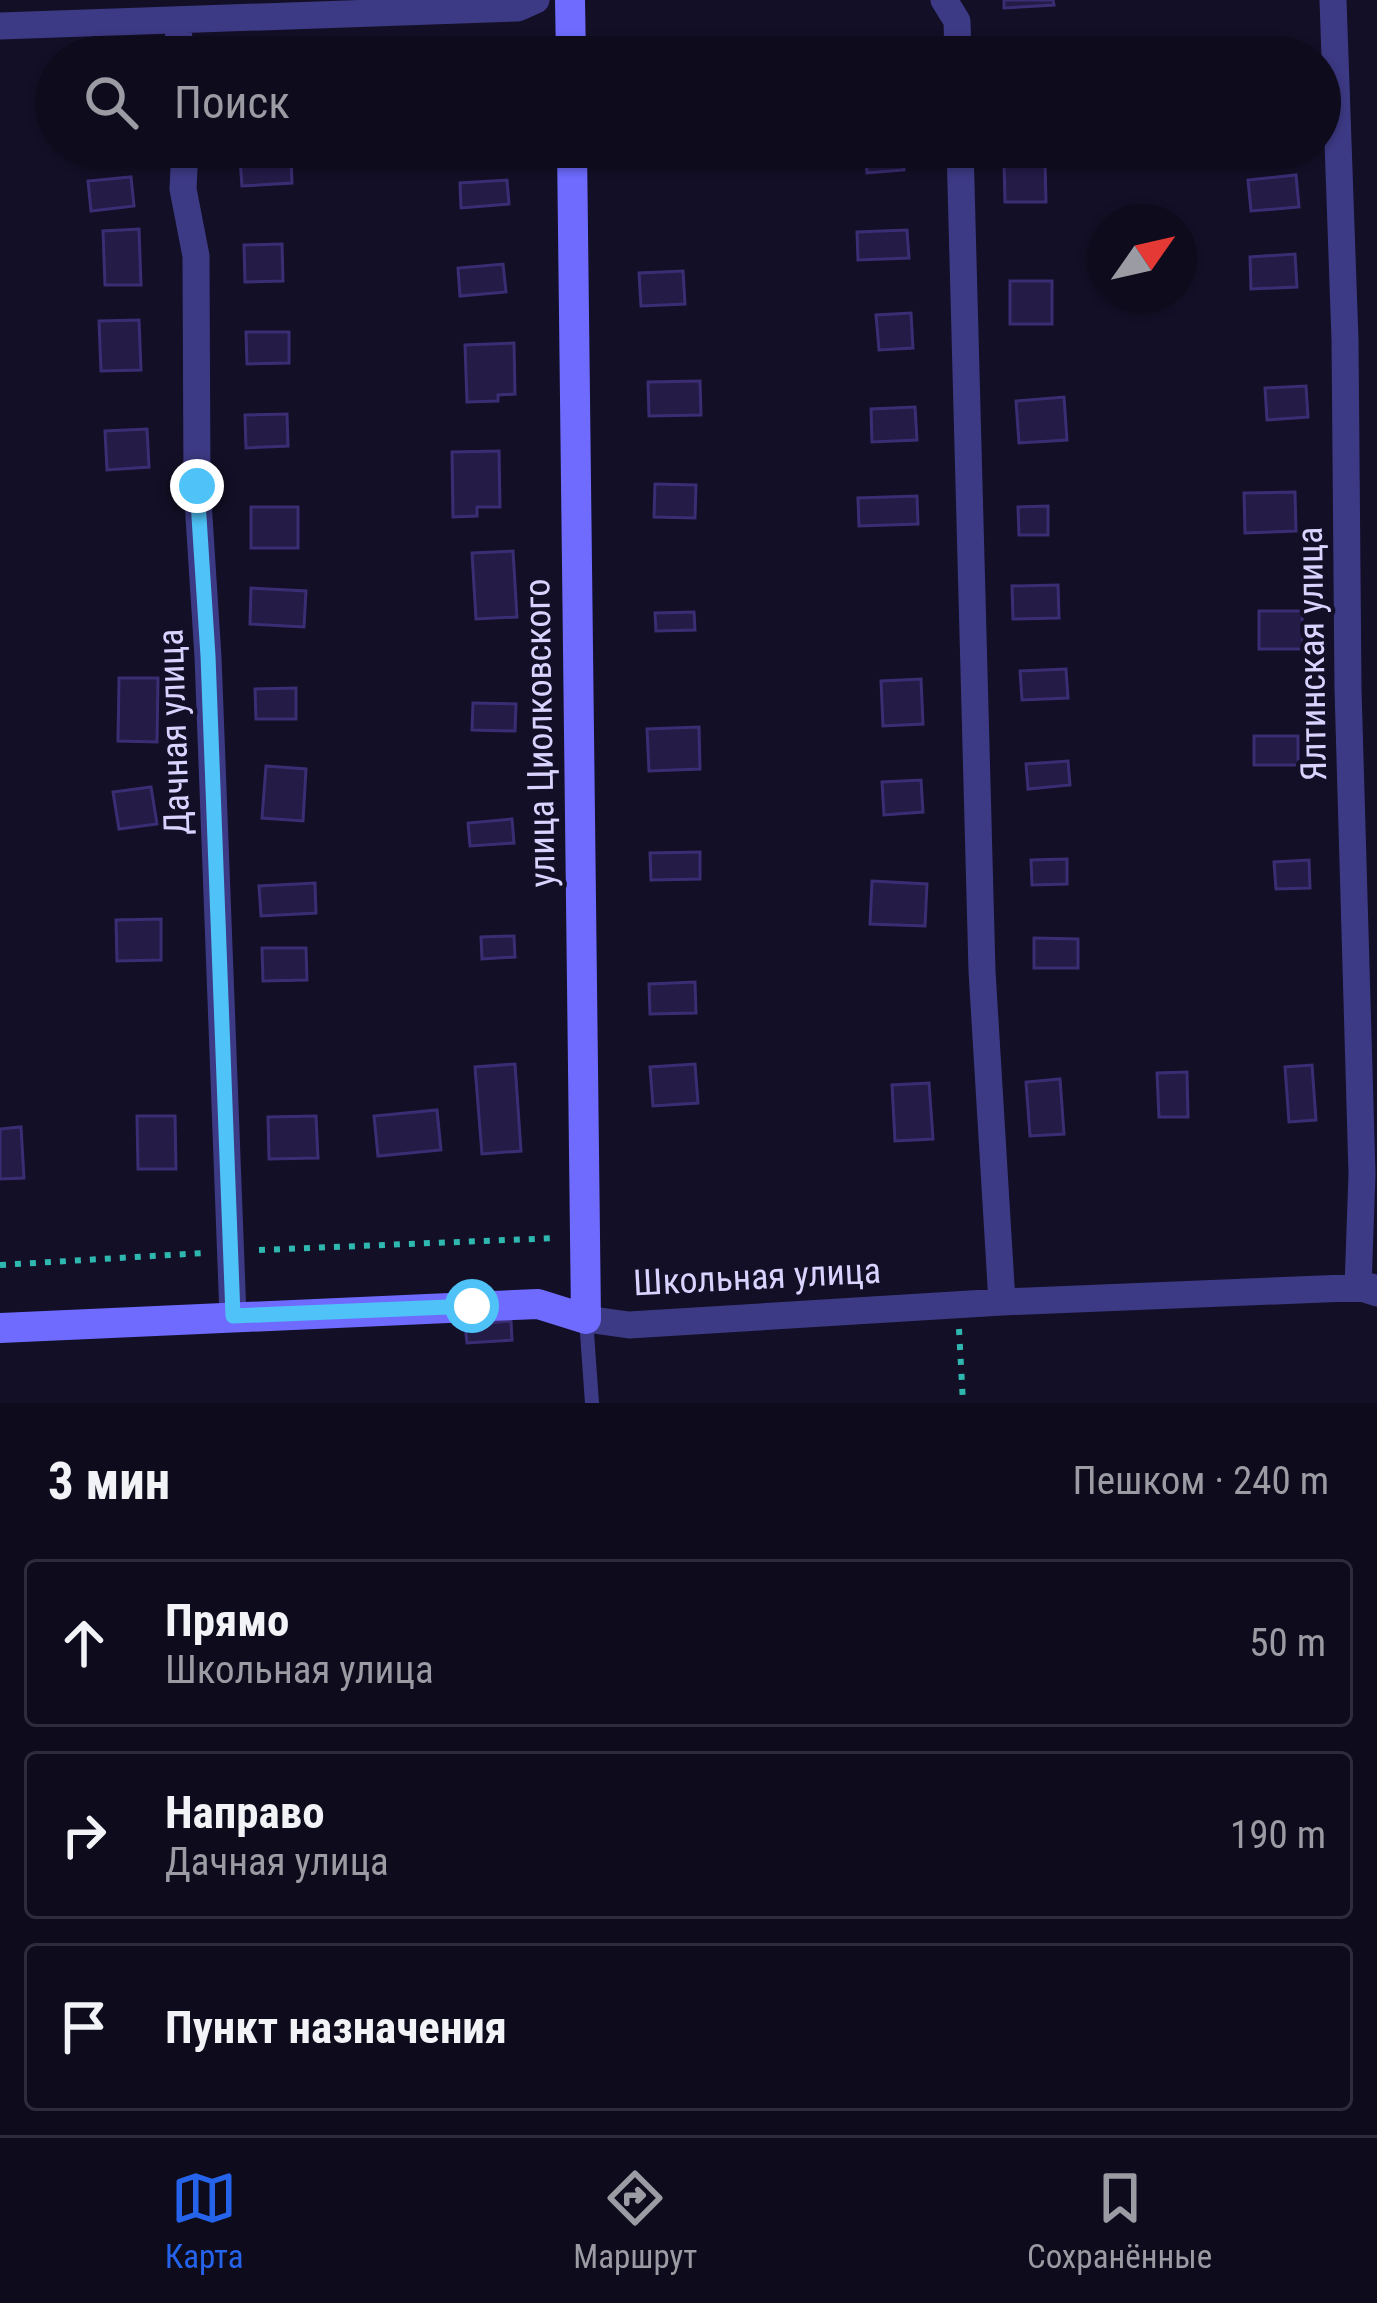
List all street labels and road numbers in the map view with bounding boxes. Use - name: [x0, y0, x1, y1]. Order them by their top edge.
- street label: Ялтинская улица: [1289, 526, 1335, 782]
- street label: улица Циолковского: [516, 578, 564, 888]
- street label: Дачная улица: [149, 628, 199, 836]
- street label: Школьная улица: [632, 1250, 882, 1304]

